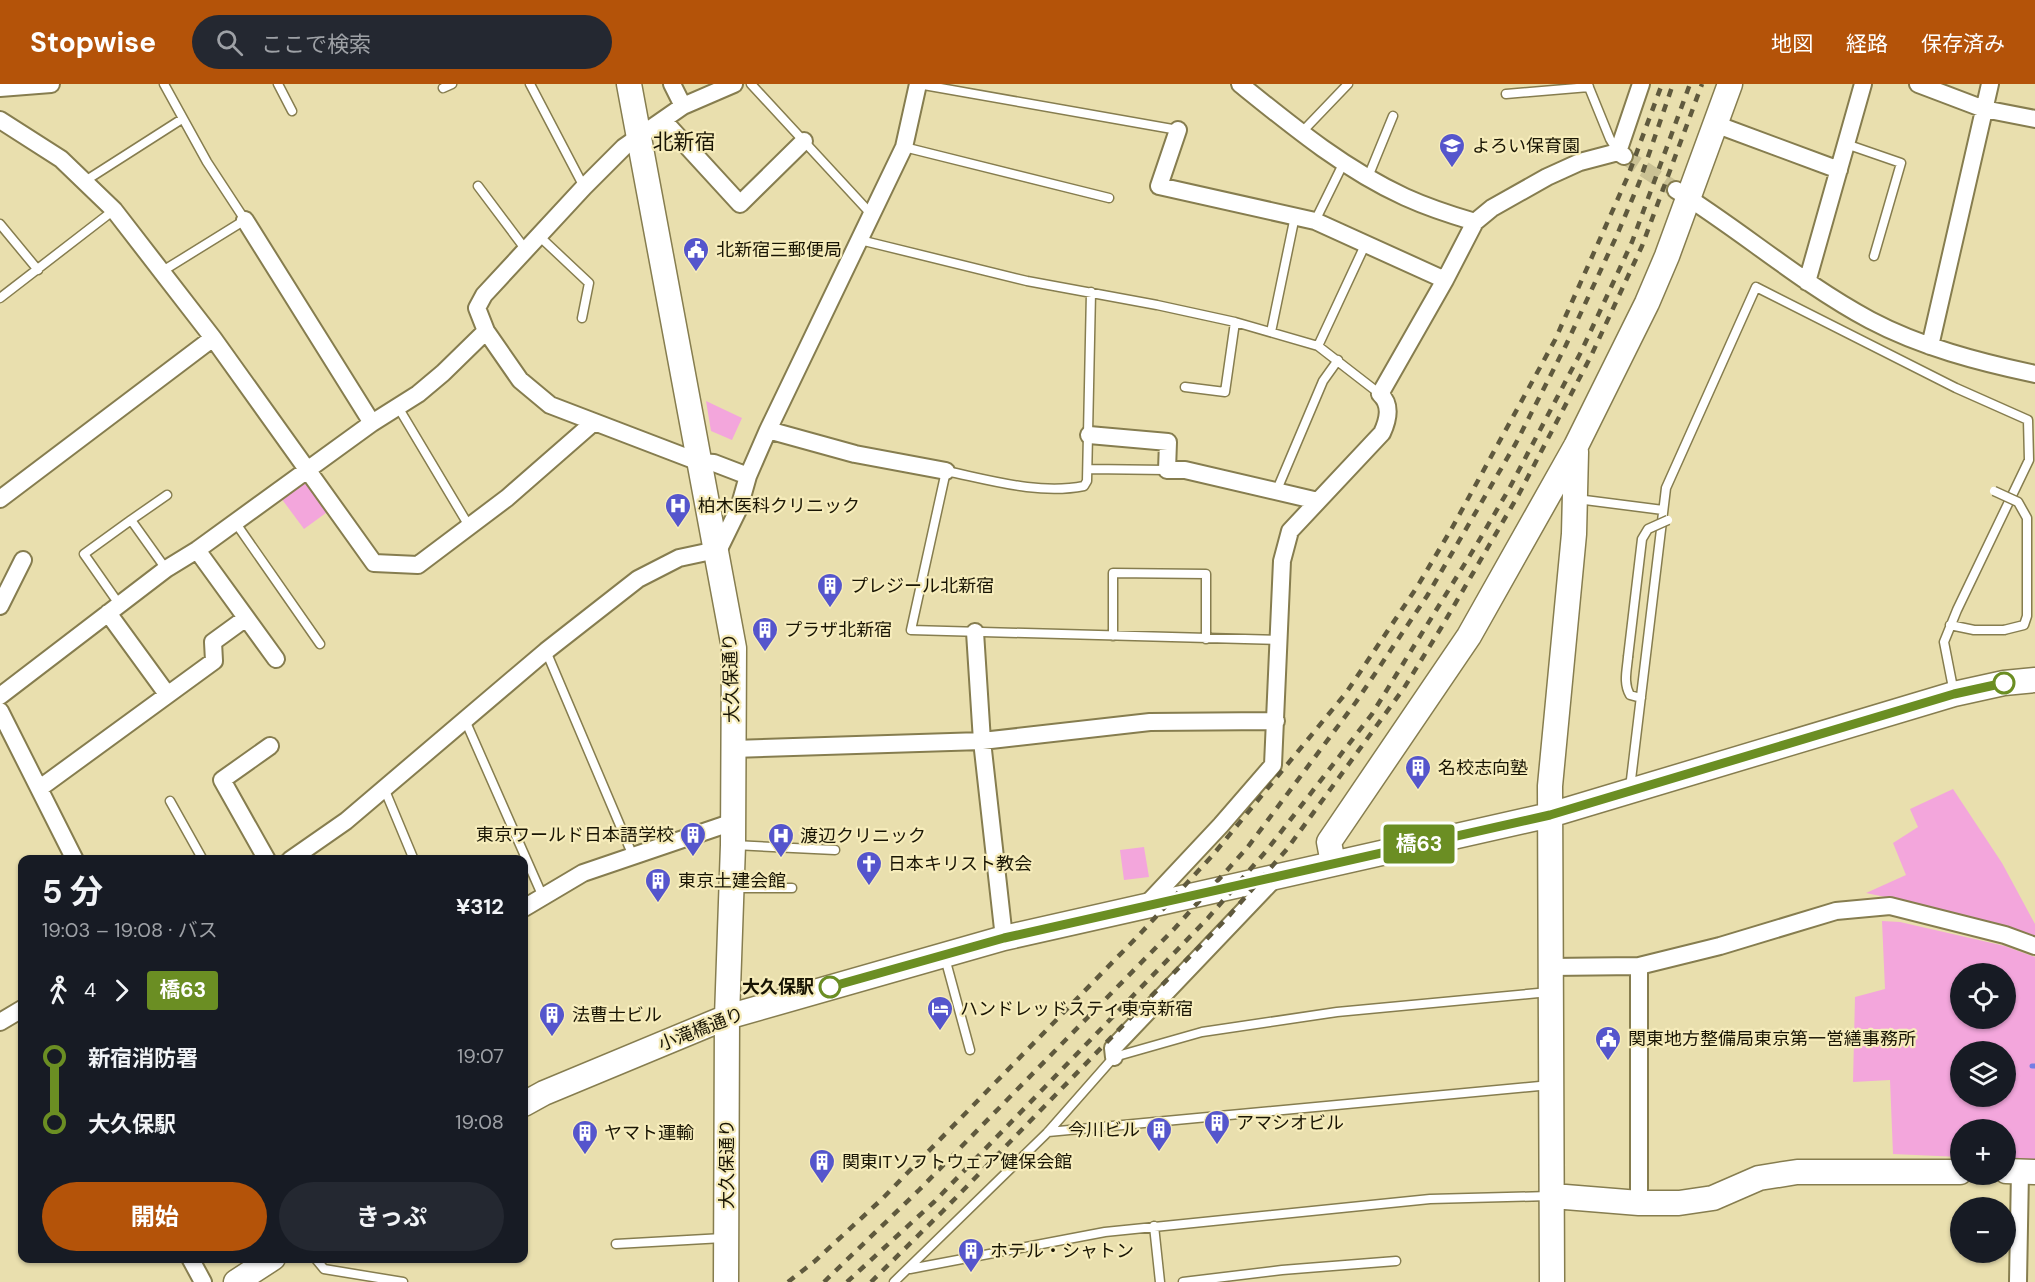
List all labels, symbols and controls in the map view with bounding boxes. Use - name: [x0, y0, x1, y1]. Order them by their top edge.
- search box: [192, 15, 612, 69]
- text: Stopwise: [30, 24, 156, 61]
- icon: search: [213, 26, 246, 59]
- text: ここで検索: [261, 30, 371, 59]
- text: 地図: [1771, 30, 1813, 58]
- text: 経路: [1846, 30, 1888, 58]
- text: 保存済み: [1921, 30, 2005, 58]
- district label: 北新宿: [653, 128, 716, 156]
- school or university icon: よろい保育園: [1437, 131, 1467, 169]
- place label: よろい保育園: [1472, 134, 1580, 158]
- public building icon: 北新宿三郵便局: [681, 235, 711, 273]
- place label: 北新宿三郵便局: [716, 238, 842, 262]
- hospital icon: 柏木医科クリニック: [663, 491, 693, 529]
- place label: 柏木医科クリニック: [698, 494, 860, 518]
- building icon: プレジール北新宿: [815, 571, 845, 609]
- place label: プレジール北新宿: [850, 574, 994, 598]
- building icon: プラザ北新宿: [750, 615, 780, 653]
- place label: プラザ北新宿: [784, 618, 892, 642]
- street label: 大久保通り: [717, 633, 745, 723]
- unlabelled marker: [1993, 672, 2015, 694]
- building icon: 名校志向塾: [1403, 753, 1433, 791]
- place label: 名校志向塾: [1438, 756, 1528, 780]
- building icon: 東京ワールド日本語学校: [678, 820, 708, 858]
- hospital icon: 渡辺クリニック: [766, 821, 796, 859]
- place label: 東京ワールド日本語学校: [476, 823, 674, 847]
- place label: 渡辺クリニック: [800, 824, 926, 848]
- line badge: 橋63: [1384, 824, 1454, 864]
- text: 橋63: [1396, 830, 1442, 858]
- church icon: 日本キリスト教会: [854, 849, 884, 887]
- place label: 日本キリスト教会: [888, 852, 1032, 876]
- building icon: 東京土建会館: [643, 866, 673, 904]
- place label: 東京土建会館: [678, 869, 786, 893]
- text: 5 分: [42, 870, 103, 913]
- text: ¥312: [456, 892, 504, 921]
- text: 19:03 – 19:08 · バス: [42, 917, 218, 943]
- map controls: [1950, 963, 2016, 1263]
- button: locate: [1950, 963, 2016, 1029]
- icon: walk: [42, 974, 75, 1007]
- icon: forward: [105, 974, 138, 1007]
- place label: 大久保駅: [742, 975, 814, 999]
- text: 橋63: [159, 976, 206, 1004]
- marker: 大久保駅: [819, 976, 841, 998]
- text: 4: [84, 977, 96, 1003]
- hotel icon: ハンドレッドスティ東京新宿: [925, 994, 955, 1032]
- place label: ハンドレッドスティ東京新宿: [960, 997, 1193, 1021]
- building icon: 法曹士ビル: [537, 1000, 567, 1038]
- street label: 小滝橋通り: [655, 1002, 747, 1056]
- place label: 法曹士ビル: [572, 1003, 662, 1027]
- public building icon: 関東地方整備局東京第一営繕事務所: [1593, 1024, 1623, 1062]
- place label: 関東地方整備局東京第一営繕事務所: [1628, 1027, 1916, 1051]
- button: layers: [1950, 1041, 2016, 1107]
- text: 19:07: [457, 1043, 504, 1069]
- text: 新宿消防署: [88, 1044, 198, 1073]
- building icon: アマシオビル: [1202, 1108, 1232, 1146]
- text: 19:08: [455, 1109, 504, 1135]
- text: 大久保駅: [88, 1110, 176, 1139]
- place label: アマシオビル: [1236, 1111, 1344, 1135]
- building icon: 今川ビル: [1144, 1115, 1174, 1153]
- building icon: ヤマト運輸: [570, 1118, 600, 1156]
- place label: 今川ビル: [1068, 1118, 1140, 1142]
- street label: 大久保通り: [715, 1119, 739, 1209]
- button: +: [1950, 1119, 2016, 1185]
- place label: ヤマト運輸: [604, 1121, 694, 1145]
- building icon: 関東ITソフトウェア健保会館: [807, 1147, 837, 1185]
- place label: 関東ITソフトウェア健保会館: [842, 1150, 1072, 1174]
- button: 開始: [42, 1182, 267, 1251]
- button: きっぷ: [279, 1182, 504, 1251]
- button: −: [1950, 1197, 2016, 1263]
- building icon: ホテル・シャトン: [956, 1236, 986, 1274]
- place label: ホテル・シャトン: [990, 1239, 1134, 1263]

